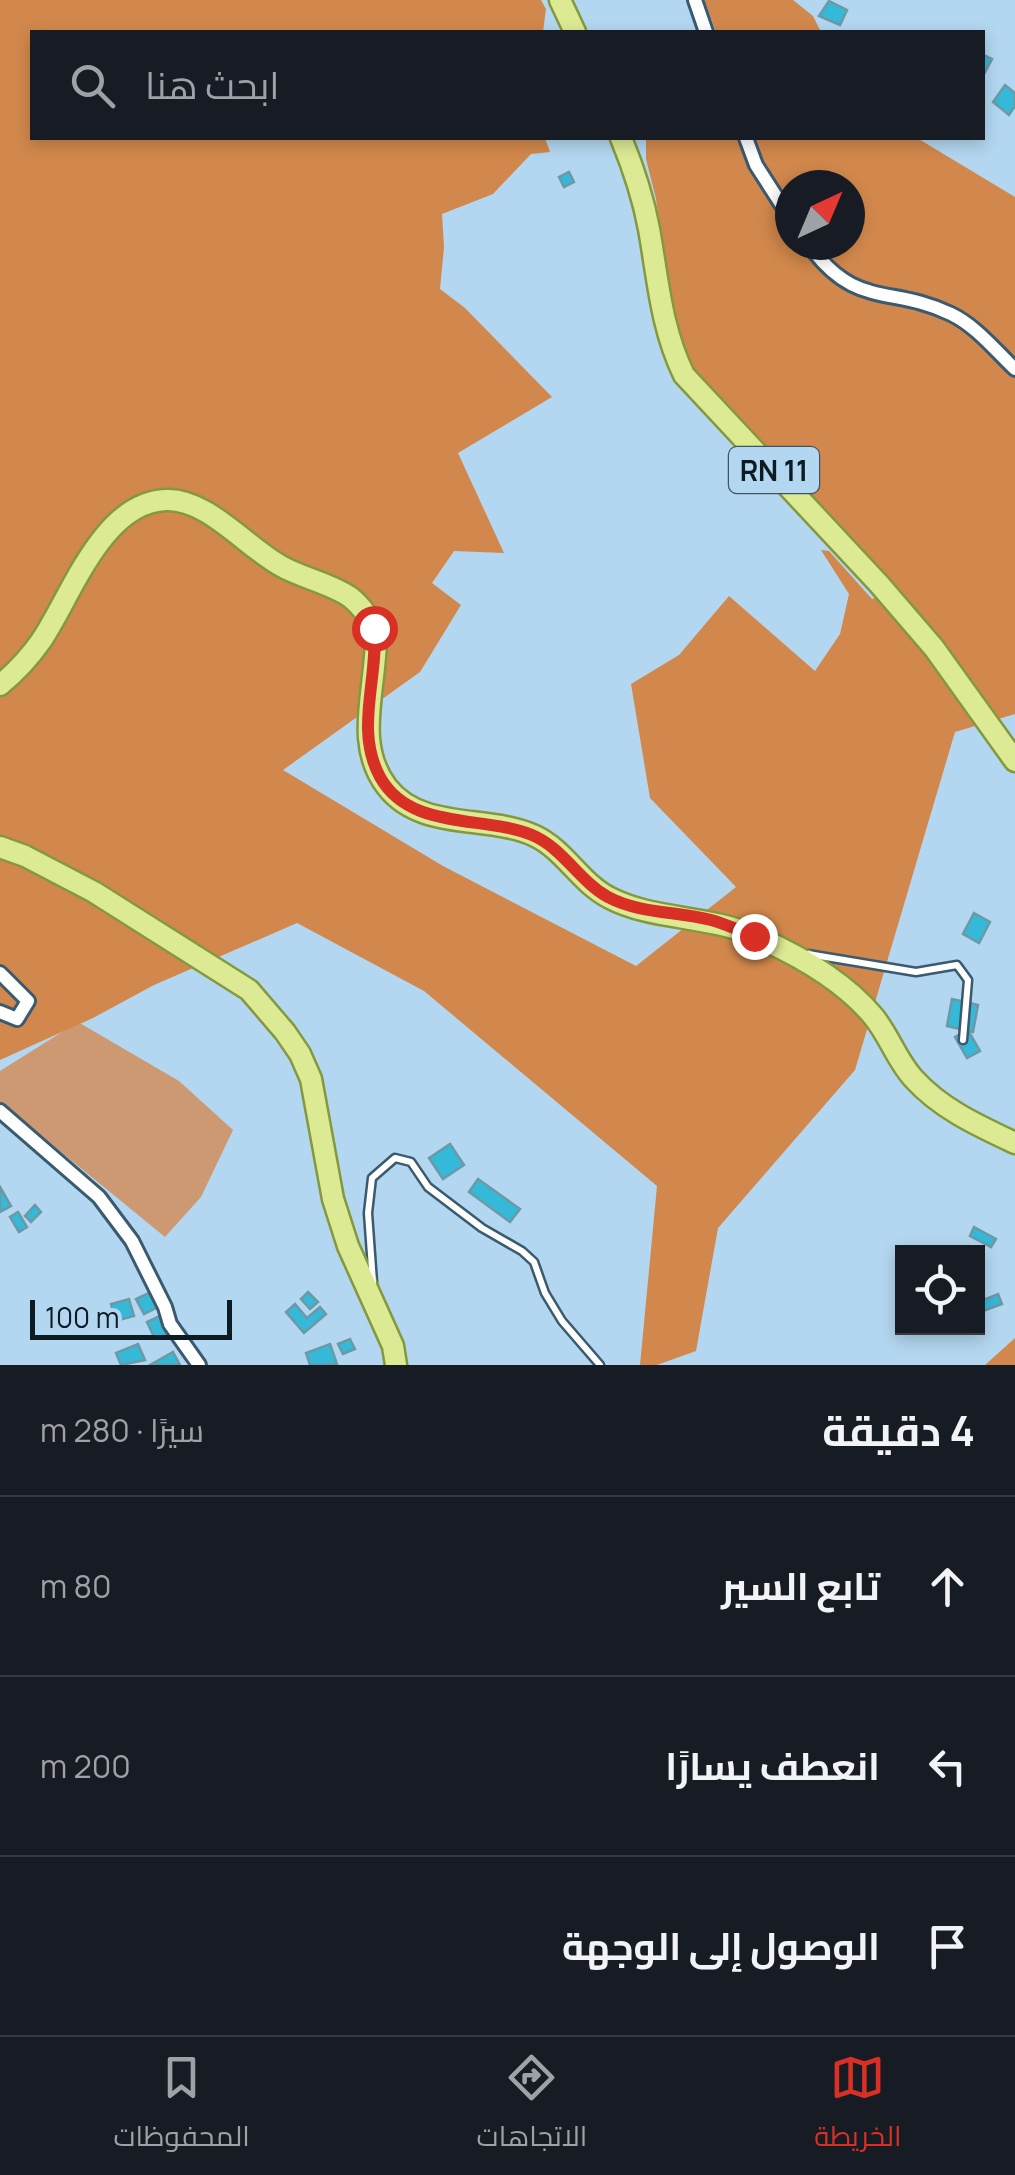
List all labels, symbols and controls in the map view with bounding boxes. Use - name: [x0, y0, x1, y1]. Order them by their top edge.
- search box: [30, 30, 985, 140]
- icon: search: [65, 58, 120, 113]
- text: ابحث هنا: [145, 58, 280, 110]
- north arrow: [775, 170, 865, 260]
- road number: RN 11: [729, 447, 819, 493]
- route start: [352, 606, 398, 652]
- route end: [732, 914, 778, 960]
- map controls: [895, 1245, 985, 1335]
- button: locate: [895, 1245, 985, 1335]
- scale bar: [30, 1295, 232, 1340]
- text: 100 m: [45, 1298, 119, 1336]
- text: 4 دقيقة: [822, 1401, 975, 1459]
- text: سيرًا · 280 m: [40, 1408, 204, 1452]
- text: تابع السير: [721, 1559, 880, 1611]
- icon: ahead: [920, 1559, 975, 1614]
- text: 80 m: [40, 1564, 112, 1608]
- text: انعطف يسارًا: [665, 1739, 880, 1791]
- icon: left: [920, 1739, 975, 1794]
- text: 200 m: [40, 1744, 131, 1788]
- text: الوصول إلى الوجهة: [562, 1919, 880, 1971]
- icon: arrive: [920, 1919, 975, 1974]
- tab: المحفوظات: [113, 2050, 250, 2162]
- tab: الاتجاهات: [477, 2050, 587, 2162]
- tab: الخريطة: [814, 2050, 902, 2162]

